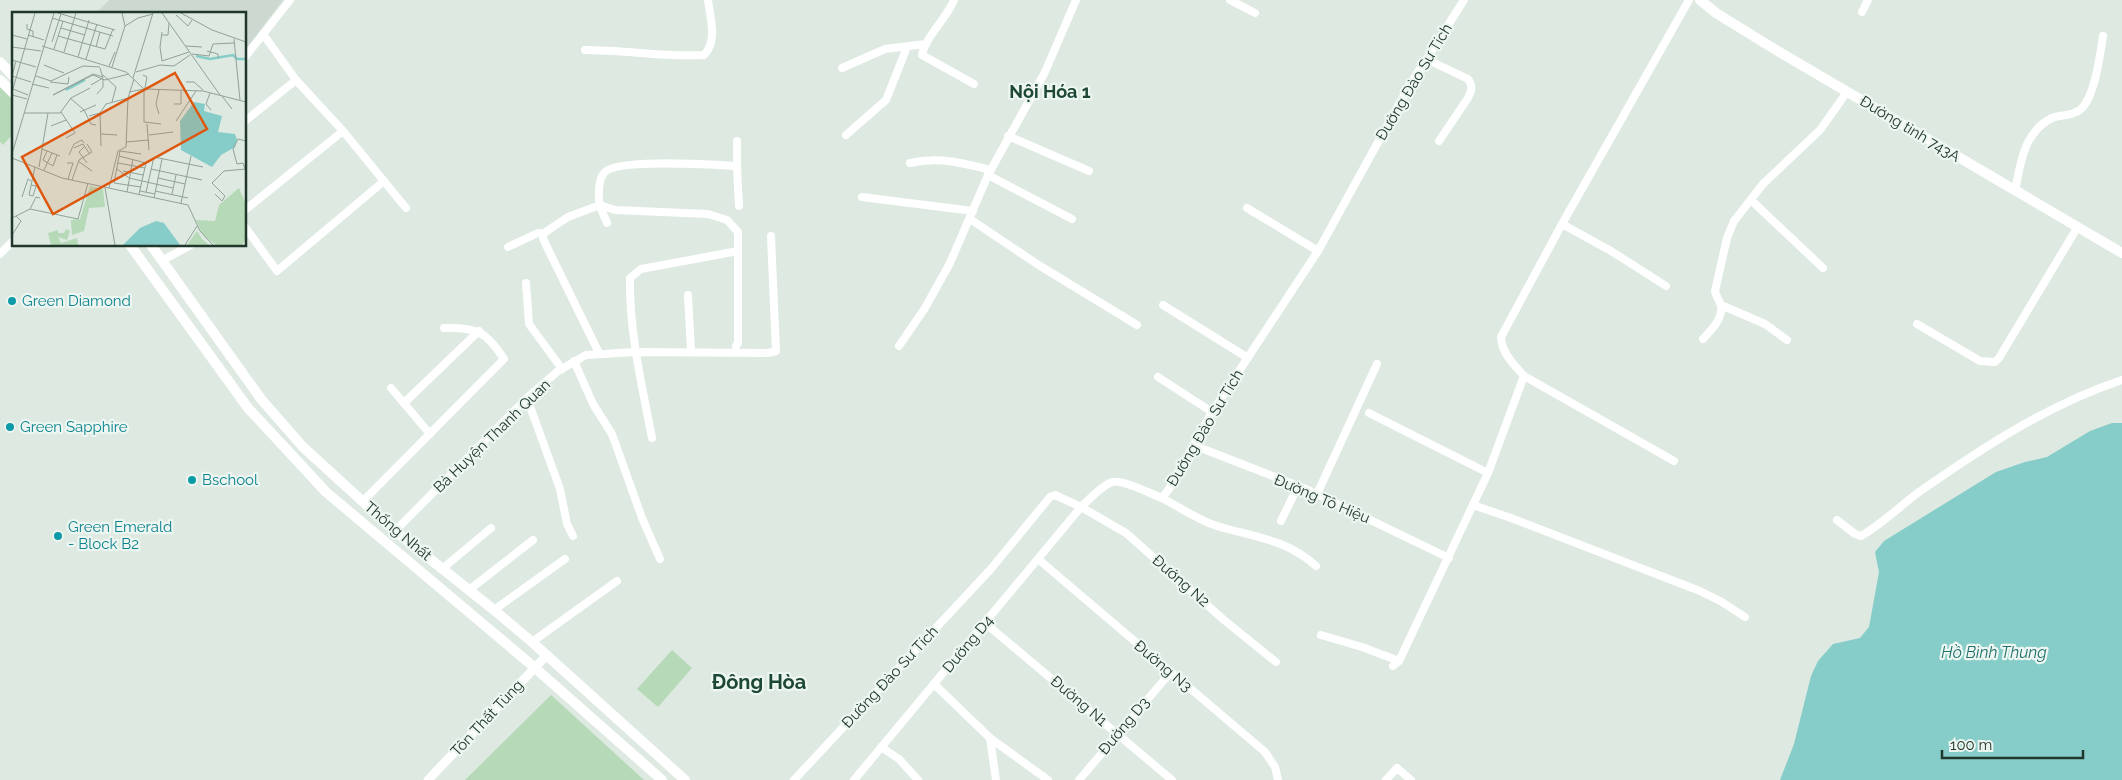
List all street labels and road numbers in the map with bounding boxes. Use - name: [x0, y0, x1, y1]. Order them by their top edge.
- street label: Đường Đào Sư Tích: [1372, 20, 1456, 144]
- street label: Đường tỉnh 743A: [1857, 92, 1963, 166]
- street label: Đường Đào Sư Tích: [1163, 366, 1247, 490]
- street label: Bà Huyện Thanh Quan: [430, 376, 554, 496]
- street label: Đường Tô Hiệu: [1271, 471, 1373, 527]
- street label: Thống Nhất: [361, 498, 435, 564]
- street label: Đướng N2: [1149, 551, 1213, 611]
- street label: Dường D4: [939, 612, 997, 676]
- street label: Đường Đào Sư Tích: [838, 622, 942, 732]
- street label: Đường N3: [1130, 637, 1196, 695]
- street label: Đường N1: [1047, 672, 1111, 730]
- street label: Tôn Thất Tùng: [447, 676, 527, 760]
- street label: Đường D3: [1095, 694, 1153, 758]

